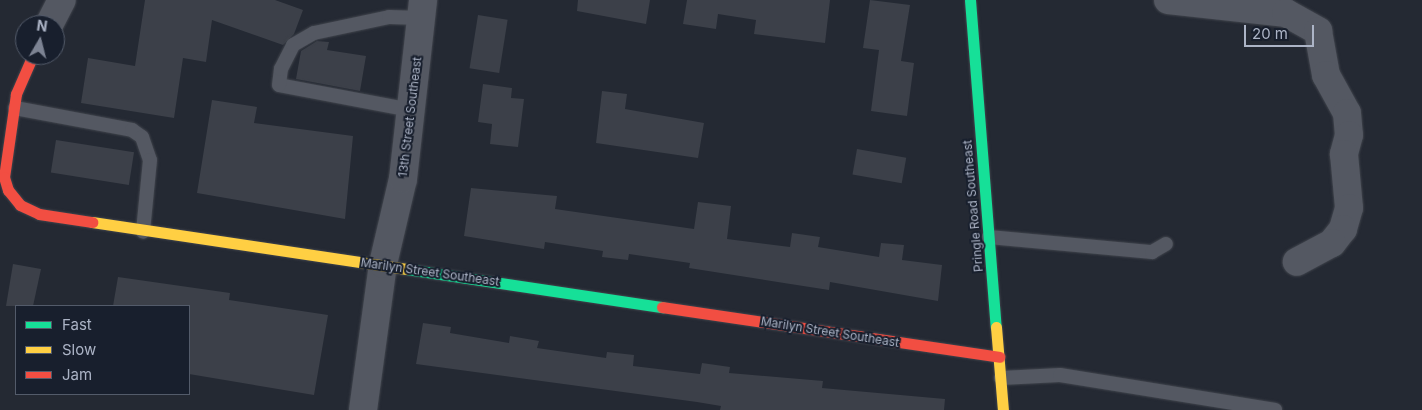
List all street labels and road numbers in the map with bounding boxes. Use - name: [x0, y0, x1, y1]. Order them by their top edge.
- street label: 13th Street Southeast: [395, 56, 425, 178]
- street label: Pringle Road Southeast: [960, 139, 986, 273]
- street label: Marilyn Street Southeast: [360, 255, 500, 289]
- street label: Marilyn Street Southeast: [760, 314, 900, 350]

